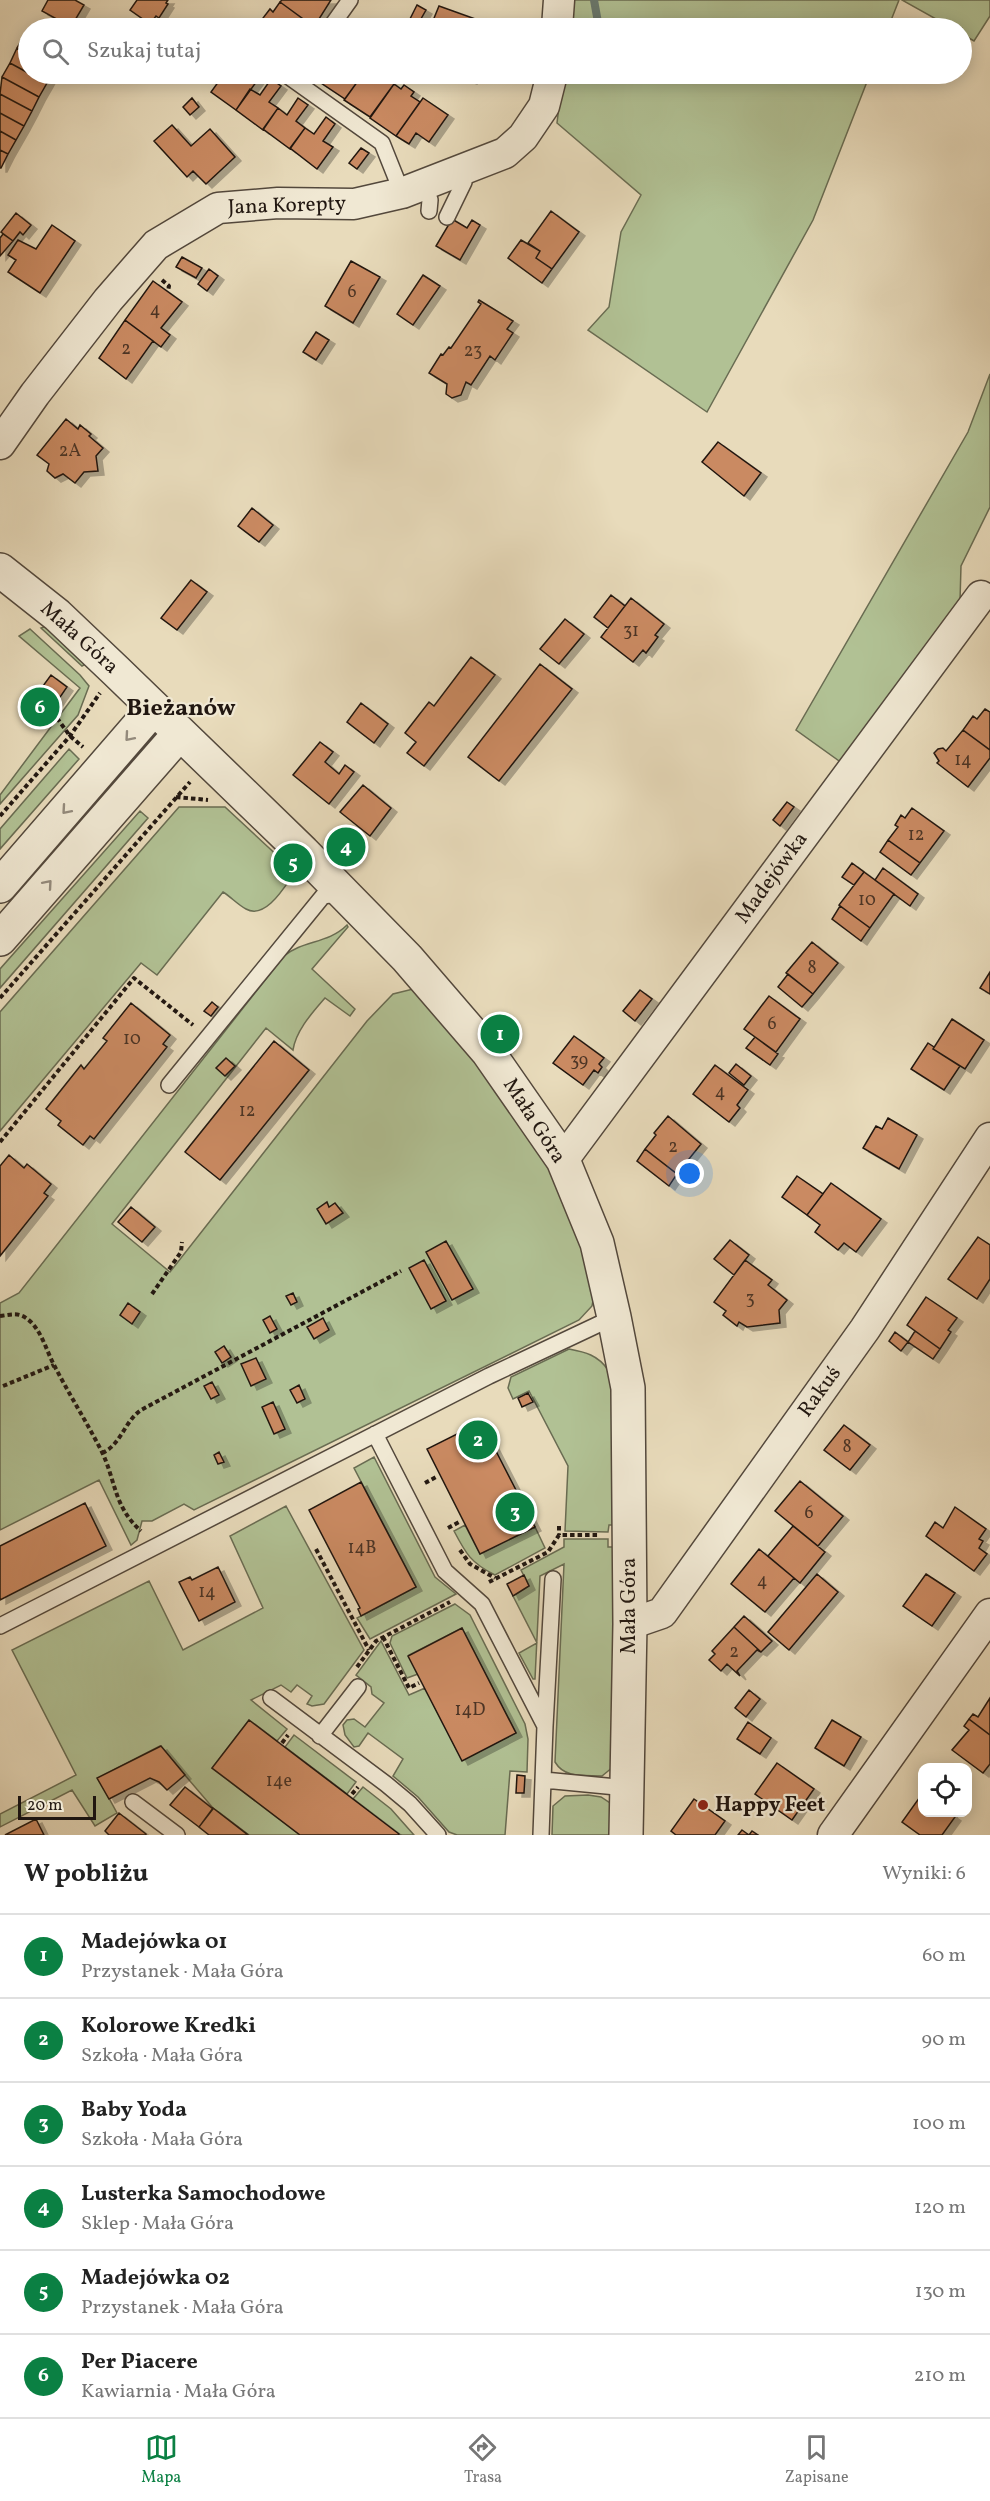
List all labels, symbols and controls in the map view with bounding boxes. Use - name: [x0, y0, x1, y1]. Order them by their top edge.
- search box: [18, 18, 972, 84]
- icon: search: [39, 35, 72, 68]
- text: Szukaj tutaj: [87, 36, 201, 67]
- street label: Jana Korepty: [227, 189, 347, 223]
- house number: 6: [347, 280, 357, 305]
- house number: 4: [150, 298, 160, 323]
- house number: 2: [121, 337, 131, 362]
- house number: 23: [464, 339, 482, 364]
- house number: 2A: [59, 439, 81, 464]
- street label: Mała Góra: [33, 595, 125, 681]
- house number: 31: [623, 619, 639, 644]
- pin: 6: [20, 684, 60, 730]
- district label: Bieżanów: [126, 692, 236, 726]
- one-way arrow: [125, 730, 136, 741]
- house number: 14: [954, 748, 972, 773]
- one-way arrow: [62, 803, 73, 814]
- house number: 12: [908, 823, 924, 848]
- pin: 4: [326, 824, 366, 870]
- street label: Madejówka: [729, 826, 815, 930]
- pin: 5: [274, 840, 312, 886]
- one-way arrow: [41, 881, 52, 891]
- house number: 10: [858, 888, 876, 913]
- house number: 8: [807, 956, 817, 981]
- pin: 1: [480, 1012, 520, 1056]
- house number: 6: [767, 1012, 777, 1037]
- house number: 10: [123, 1027, 141, 1052]
- house number: 39: [570, 1049, 588, 1074]
- street label: Mała Góra: [495, 1073, 573, 1169]
- house number: 4: [715, 1080, 725, 1105]
- house number: 12: [239, 1099, 255, 1124]
- house number: 2: [668, 1135, 678, 1160]
- your location: [675, 1159, 704, 1188]
- house number: 3: [745, 1287, 755, 1312]
- street label: Rakuś: [791, 1360, 849, 1424]
- pin: 2: [458, 1418, 498, 1462]
- house number: 8: [842, 1435, 852, 1460]
- pin: 3: [496, 1490, 534, 1534]
- house number: 6: [804, 1501, 814, 1526]
- house number: 14B: [348, 1536, 376, 1561]
- street label: Mała Góra: [615, 1558, 644, 1654]
- house number: 4: [757, 1569, 767, 1594]
- house number: 14: [198, 1580, 216, 1605]
- house number: 2: [729, 1640, 739, 1665]
- house number: 14D: [455, 1698, 485, 1723]
- map controls: [918, 1763, 972, 1817]
- button: locate: [918, 1763, 972, 1817]
- house number: 14e: [266, 1769, 292, 1794]
- place label: Happy Feet: [715, 1791, 825, 1820]
- scale bar: [18, 1793, 96, 1820]
- text: 20 m: [27, 1795, 62, 1817]
- marker: Happy Feet: [696, 1798, 710, 1812]
- text: W pobliżu: [24, 1856, 148, 1892]
- text: Wyniki: 6: [882, 1860, 966, 1888]
- text: Madejówka 01: [81, 1927, 227, 1958]
- text: 1: [39, 1942, 48, 1970]
- text: 60 m: [922, 1942, 966, 1970]
- text: Przystanek · Mała Góra: [81, 1958, 284, 1986]
- text: Kolorowe Kredki: [81, 2011, 256, 2042]
- text: 2: [38, 2026, 49, 2054]
- text: 90 m: [922, 2026, 966, 2054]
- text: Szkoła · Mała Góra: [81, 2042, 243, 2070]
- text: Baby Yoda: [81, 2095, 187, 2126]
- text: 3: [38, 2110, 49, 2138]
- text: 100 m: [912, 2110, 966, 2138]
- text: Szkoła · Mała Góra: [81, 2126, 243, 2154]
- text: Lusterka Samochodowe: [81, 2179, 325, 2210]
- text: 4: [37, 2194, 50, 2222]
- text: 120 m: [914, 2194, 966, 2222]
- text: Sklep · Mała Góra: [81, 2210, 234, 2238]
- text: Madejówka 02: [81, 2263, 230, 2294]
- text: 5: [39, 2278, 48, 2306]
- text: 130 m: [915, 2278, 966, 2306]
- text: Przystanek · Mała Góra: [81, 2294, 284, 2322]
- text: Per Piacere: [81, 2347, 198, 2378]
- text: 6: [38, 2362, 49, 2390]
- text: 210 m: [914, 2362, 966, 2390]
- text: Kawiarnia · Mała Góra: [81, 2378, 276, 2406]
- tab: Mapa: [141, 2431, 181, 2489]
- tab: Trasa: [464, 2431, 502, 2489]
- tab: Zapisane: [785, 2431, 849, 2489]

